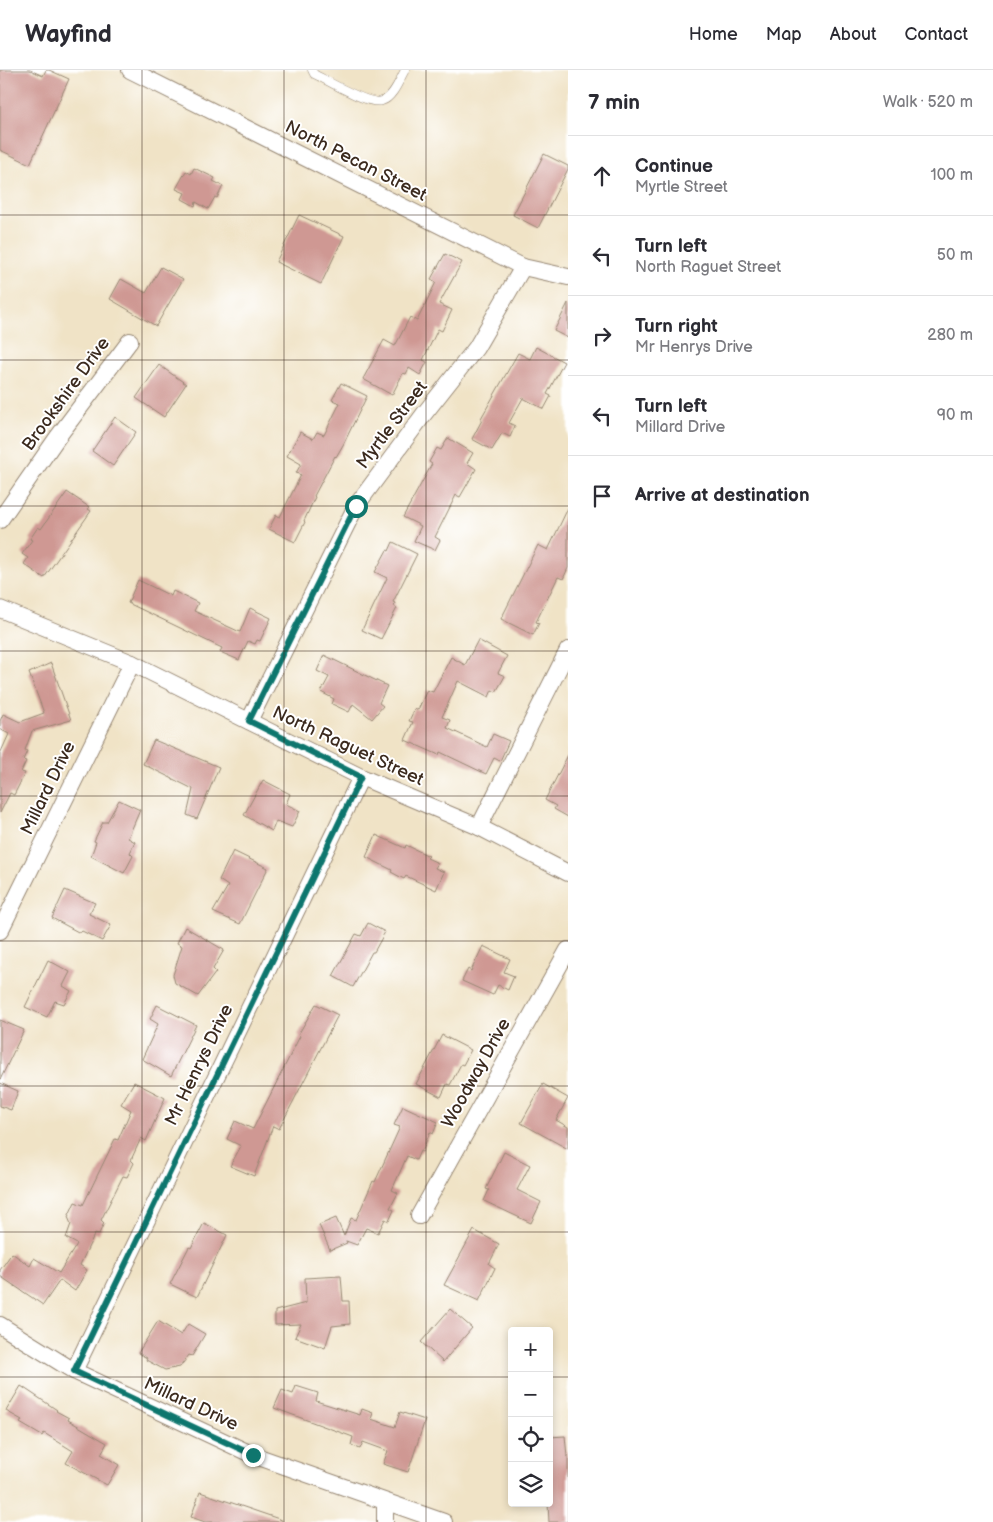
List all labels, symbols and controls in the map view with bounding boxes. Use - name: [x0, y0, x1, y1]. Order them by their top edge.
- text: Wayfind: [25, 20, 112, 49]
- text: Home: [689, 24, 738, 45]
- text: Map: [766, 24, 802, 45]
- text: About: [830, 24, 877, 45]
- text: Contact: [905, 24, 968, 45]
- text: 7 min: [588, 90, 640, 115]
- text: Walk · 520 m: [883, 93, 973, 112]
- street label: North Pecan Street: [282, 116, 431, 206]
- text: Continue: [635, 155, 713, 178]
- icon: ahead: [588, 162, 616, 190]
- text: 100 m: [930, 166, 973, 185]
- text: Myrtle Street: [635, 178, 728, 197]
- text: Turn left: [635, 235, 707, 258]
- icon: left: [588, 242, 616, 270]
- text: 50 m: [937, 246, 973, 265]
- text: North Raguet Street: [635, 258, 781, 277]
- text: Turn right: [635, 315, 718, 338]
- icon: right: [588, 322, 616, 350]
- text: 280 m: [927, 326, 973, 345]
- street label: Brookshire Drive: [18, 333, 114, 455]
- text: Mr Henrys Drive: [635, 338, 753, 357]
- street label: Myrtle Street: [352, 377, 432, 473]
- text: Turn left: [635, 395, 707, 418]
- icon: left: [588, 402, 616, 430]
- text: 90 m: [937, 406, 973, 425]
- text: Millard Drive: [635, 418, 725, 437]
- icon: arrive: [588, 482, 616, 510]
- text: Arrive at destination: [635, 484, 810, 507]
- route start: [345, 495, 368, 518]
- street label: North Raguet Street: [269, 702, 427, 790]
- street label: Millard Drive: [16, 738, 80, 838]
- street label: Mr Henrys Drive: [161, 1001, 238, 1129]
- street label: Woodway Drive: [437, 1014, 515, 1131]
- map controls: [508, 1327, 553, 1507]
- button: +: [508, 1327, 553, 1372]
- button: −: [508, 1372, 553, 1417]
- street label: Millard Drive: [141, 1373, 242, 1435]
- button: locate: [508, 1417, 553, 1462]
- route end: [242, 1444, 265, 1467]
- button: layers: [508, 1462, 553, 1507]

